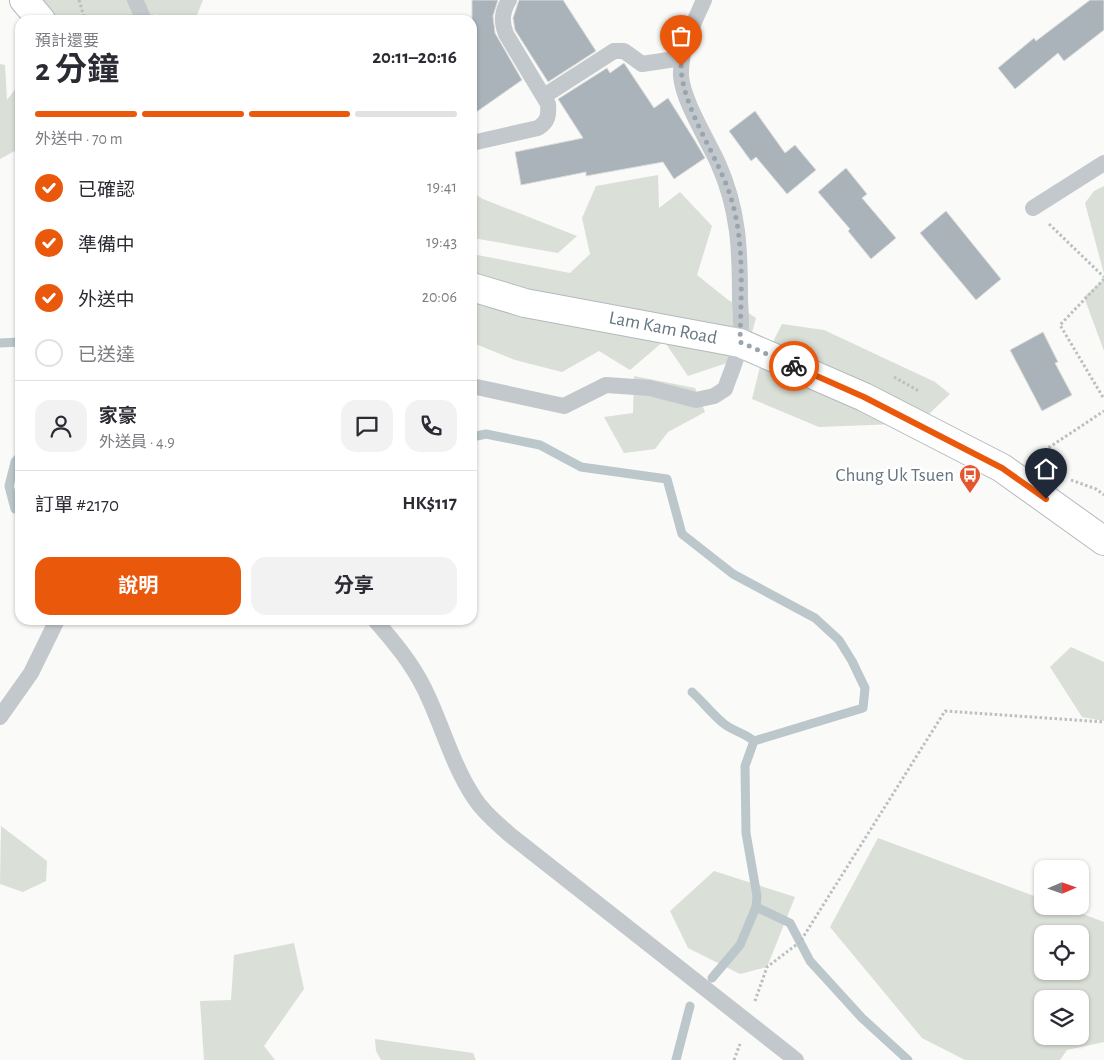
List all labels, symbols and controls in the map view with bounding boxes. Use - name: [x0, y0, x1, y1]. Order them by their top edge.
- pin: [660, 15, 702, 66]
- icon: bag: [667, 22, 695, 50]
- text: 預計還要: [35, 33, 99, 49]
- text: 20:11–20:16: [372, 48, 457, 67]
- text: 2 分鐘: [35, 54, 119, 86]
- text: 外送中 · 70 m: [35, 131, 123, 147]
- icon: check: [35, 174, 63, 202]
- text: 19:41: [427, 179, 457, 195]
- text: 已確認: [78, 181, 135, 200]
- icon: check: [35, 229, 63, 257]
- text: 19:43: [426, 234, 457, 250]
- text: 準備中: [78, 236, 135, 255]
- icon: check: [35, 284, 63, 312]
- text: 20:06: [422, 289, 457, 305]
- text: 外送中: [78, 291, 135, 310]
- street label: Lam Kam Road: [607, 308, 719, 348]
- courier: [769, 341, 819, 391]
- text: 已送達: [78, 346, 135, 365]
- icon: bike: [780, 352, 808, 380]
- button: person: [35, 400, 87, 452]
- button: chat: [341, 400, 393, 452]
- button: phone: [405, 400, 457, 452]
- text: 家豪: [99, 407, 137, 426]
- text: 外送員 · 4.9: [99, 434, 175, 450]
- pin: [1025, 448, 1067, 499]
- icon: home: [1032, 455, 1060, 483]
- bus stop icon: Chung Uk Tsuen: [958, 463, 982, 494]
- place label: Chung Uk Tsuen: [836, 466, 954, 485]
- text: HK$117: [402, 494, 457, 513]
- text: 訂單 #2170: [35, 496, 119, 515]
- button: 說明: [35, 557, 241, 615]
- button: 分享: [251, 557, 457, 615]
- north arrow: [1034, 860, 1089, 915]
- map controls: [1034, 860, 1089, 1045]
- button: locate: [1034, 925, 1089, 980]
- button: layers: [1034, 990, 1089, 1045]

